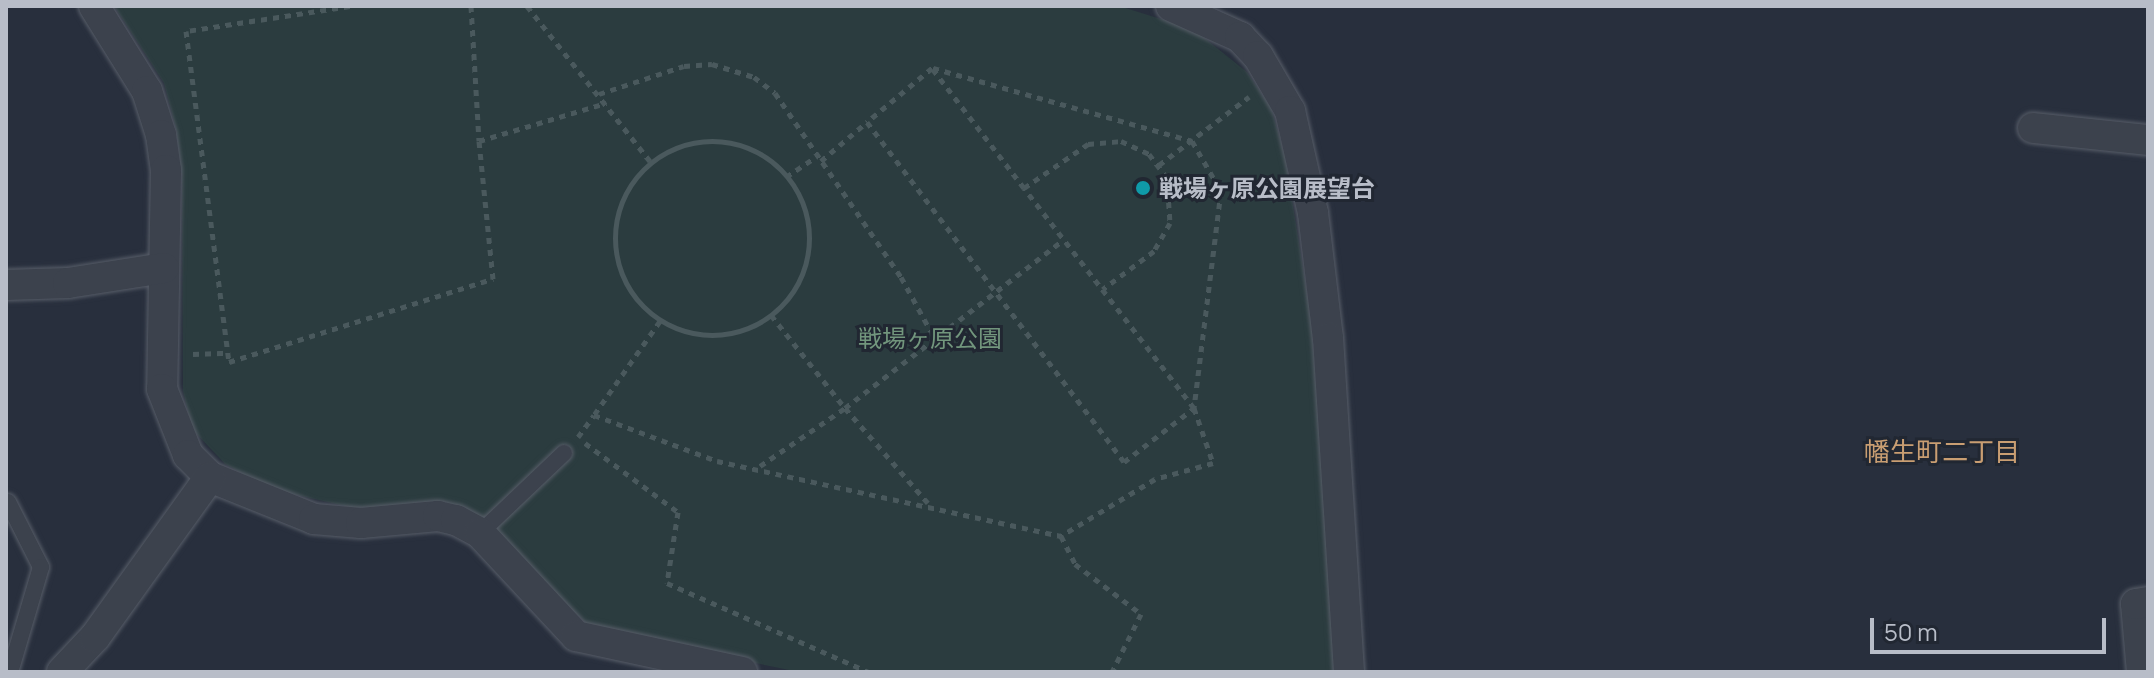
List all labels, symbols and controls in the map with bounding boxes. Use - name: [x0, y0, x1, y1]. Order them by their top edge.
- place label: 戦場ヶ原公園展望台: [1159, 174, 1375, 202]
- marker: 戦場ヶ原公園展望台: [1134, 179, 1152, 197]
- park label: 戦場ヶ原公園: [858, 324, 1002, 352]
- district label: 幡生町二丁目: [1864, 436, 2020, 468]
- scale bar: [1874, 602, 2110, 652]
- text: 50 m: [1884, 615, 1938, 648]

